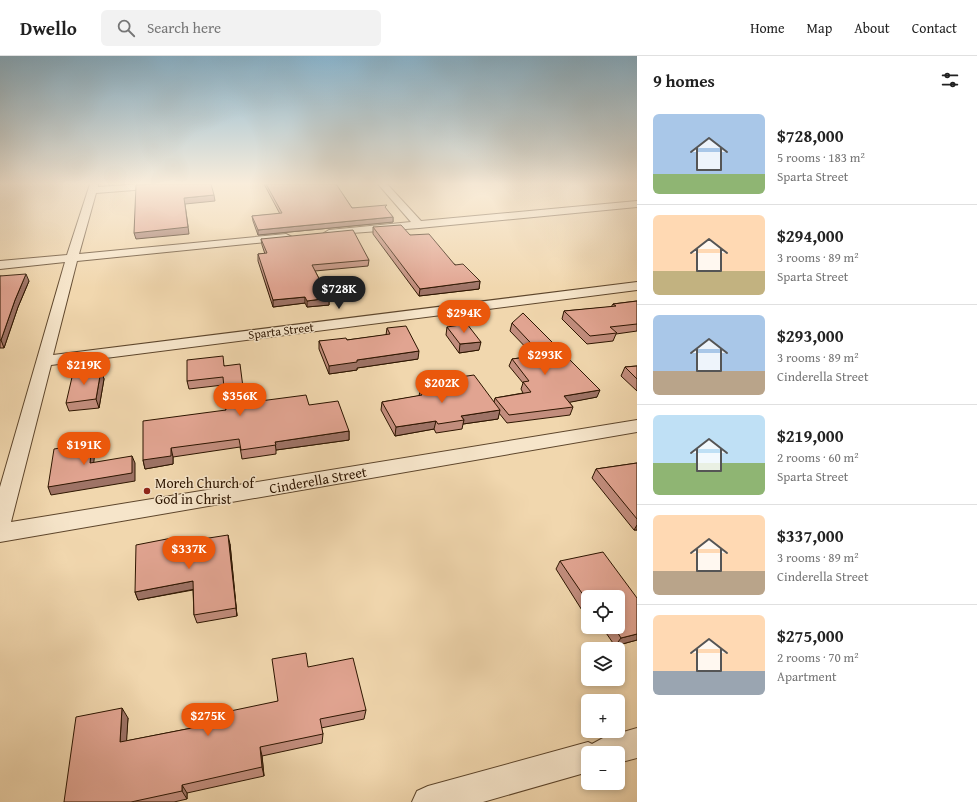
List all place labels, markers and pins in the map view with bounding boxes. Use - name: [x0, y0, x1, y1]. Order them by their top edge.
- pin: $728K: [311, 276, 367, 310]
- pin: $294K: [436, 300, 492, 334]
- pin: $293K: [517, 342, 573, 376]
- pin: $219K: [56, 352, 112, 386]
- pin: $202K: [414, 370, 470, 404]
- pin: $356K: [212, 383, 268, 417]
- pin: $191K: [56, 432, 112, 466]
- place label: Moreh Church of God in Christ: [155, 473, 255, 509]
- marker: Moreh Church of God in Christ: [142, 486, 152, 496]
- pin: $337K: [161, 536, 217, 570]
- pin: $275K: [180, 703, 236, 737]

